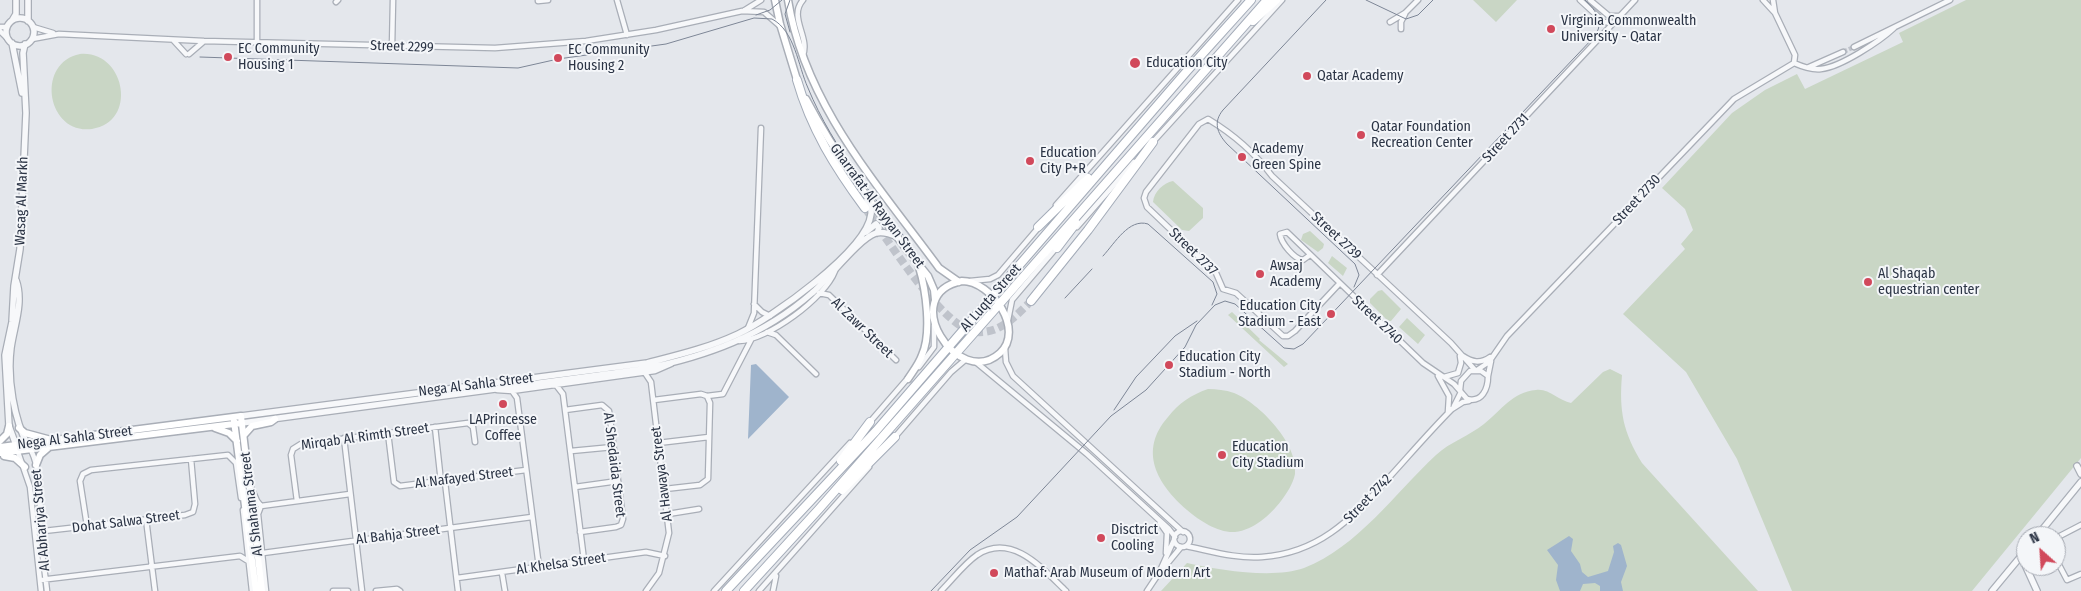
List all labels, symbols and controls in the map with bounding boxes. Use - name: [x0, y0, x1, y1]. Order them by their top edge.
- place label: Virginia Commonwealth University - Qatar: [1561, 13, 1696, 46]
- marker: Virginia Commonwealth University - Qatar: [1545, 23, 1557, 35]
- street label: Street 2299: [370, 37, 434, 57]
- place label: EC Community Housing 1: [238, 41, 320, 74]
- place label: EC Community Housing 2: [568, 42, 650, 74]
- marker: EC Community Housing 1: [222, 51, 234, 63]
- marker: EC Community Housing 2: [552, 52, 564, 64]
- place label: Education City: [1146, 55, 1227, 71]
- marker: Education City: [1128, 56, 1142, 70]
- place label: Qatar Academy: [1317, 68, 1403, 84]
- marker: Qatar Academy: [1301, 70, 1313, 82]
- street label: Street 2731: [1479, 110, 1533, 166]
- place label: Qatar Foundation Recreation Center: [1371, 119, 1473, 152]
- marker: Qatar Foundation Recreation Center: [1355, 129, 1367, 141]
- street label: Gharrafat Al Rayyan Street: [826, 140, 928, 272]
- place label: Academy Green Spine: [1252, 141, 1321, 174]
- place label: Education City P+R: [1040, 145, 1097, 178]
- marker: Academy Green Spine: [1236, 151, 1248, 163]
- marker: Education City P+R: [1024, 155, 1036, 167]
- street label: Wasag Al Markh: [12, 156, 32, 246]
- street label: Street 2730: [1609, 171, 1665, 229]
- street label: Street 2739: [1307, 209, 1365, 263]
- street label: Street 2737: [1165, 225, 1221, 279]
- place label: Awsaj Academy: [1270, 258, 1321, 290]
- street label: Al Luqta Street: [957, 261, 1025, 335]
- place label: Al Shaqab equestrian center: [1878, 266, 1979, 298]
- marker: Awsaj Academy: [1254, 268, 1266, 280]
- marker: Al Shaqab equestrian center: [1862, 276, 1874, 288]
- street label: Street 2740: [1348, 292, 1406, 348]
- street label: Al Zawr Street: [828, 294, 896, 362]
- place label: Education City Stadium - East: [1238, 298, 1321, 331]
- marker: Education City Stadium - East: [1325, 308, 1337, 320]
- place label: Education City Stadium - North: [1179, 349, 1271, 382]
- marker: Education City Stadium - North: [1163, 359, 1175, 371]
- street label: Nega Al Sahla Street: [418, 370, 534, 400]
- marker: LAPrincesse Coffee: [497, 398, 509, 410]
- place label: LAPrincesse Coffee: [469, 412, 537, 444]
- street label: Al Shedaida Street: [599, 412, 629, 518]
- street label: Mirqab Al Rimth Street: [300, 420, 430, 454]
- street label: Nega Al Sahla Street: [17, 423, 133, 453]
- street label: Al Hawaya Street: [648, 425, 676, 523]
- place label: Education City Stadium: [1232, 439, 1304, 472]
- marker: Education City Stadium: [1216, 449, 1228, 461]
- street label: Al Shahama Street: [237, 451, 267, 557]
- street label: Al Nafayed Street: [414, 464, 514, 492]
- street label: Al Abhariya Street: [28, 468, 54, 572]
- street label: Street 2742: [1341, 471, 1395, 527]
- street label: Dohat Salwa Street: [71, 507, 181, 537]
- street label: Al Bahja Street: [355, 522, 441, 548]
- place label: Disctrict Cooling: [1111, 522, 1158, 554]
- north arrow: [2016, 526, 2066, 576]
- text: N: [2027, 528, 2042, 547]
- marker: Disctrict Cooling: [1095, 532, 1107, 544]
- street label: Al Khelsa Street: [515, 549, 607, 579]
- place label: Mathaf: Arab Museum of Modern Art: [1004, 565, 1210, 581]
- marker: Mathaf: Arab Museum of Modern Art: [988, 567, 1000, 579]

